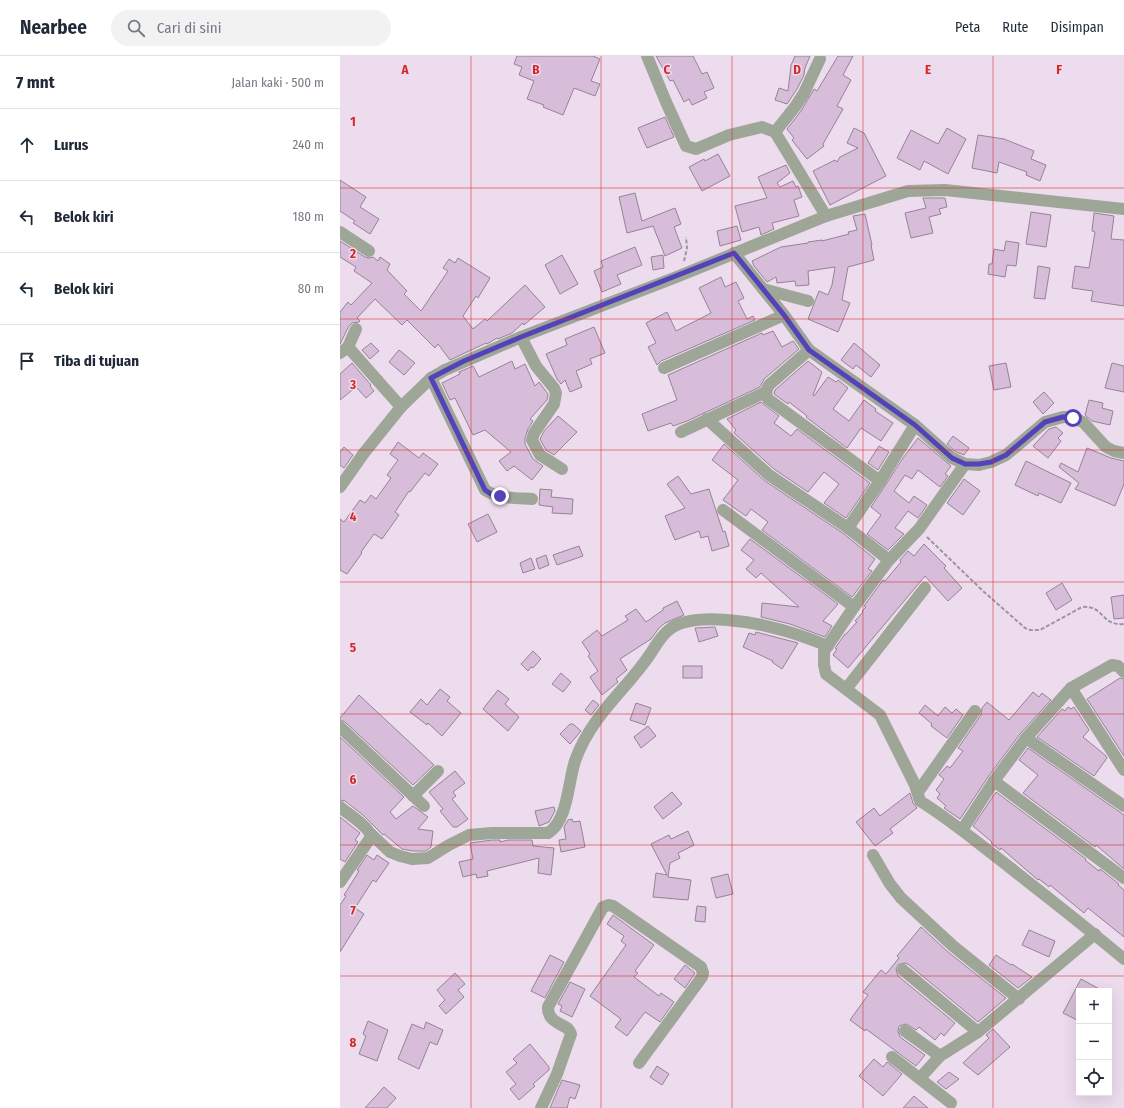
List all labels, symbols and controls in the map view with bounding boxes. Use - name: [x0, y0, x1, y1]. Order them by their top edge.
- search box: [111, 10, 391, 46]
- text: Nearbee: [20, 16, 87, 39]
- icon: search: [125, 17, 147, 39]
- text: Cari di sini: [157, 19, 221, 37]
- text: Peta: [955, 19, 980, 36]
- text: Rute: [1002, 19, 1029, 36]
- text: Disimpan: [1051, 19, 1104, 36]
- text: A: [400, 62, 409, 77]
- text: B: [532, 62, 540, 77]
- text: C: [664, 62, 671, 77]
- text: D: [793, 62, 801, 77]
- text: E: [925, 62, 931, 77]
- text: F: [1056, 62, 1062, 77]
- text: 7 mnt: [16, 72, 55, 93]
- text: Jalan kaki · 500 m: [232, 75, 324, 90]
- text: 1: [350, 114, 356, 129]
- icon: ahead: [16, 134, 38, 156]
- text: Lurus: [54, 136, 88, 154]
- text: 240 m: [292, 137, 324, 152]
- icon: left: [16, 206, 38, 228]
- text: Belok kiri: [54, 208, 114, 226]
- text: 180 m: [293, 209, 324, 224]
- text: 2: [349, 246, 356, 261]
- icon: left: [16, 278, 38, 300]
- text: Belok kiri: [54, 280, 114, 298]
- text: 80 m: [298, 281, 324, 296]
- icon: arrive: [16, 350, 38, 372]
- text: Tiba di tujuan: [54, 352, 139, 370]
- text: 3: [349, 377, 356, 392]
- route start: [1064, 409, 1082, 427]
- route end: [491, 487, 509, 505]
- text: 4: [350, 509, 357, 524]
- text: 5: [350, 640, 356, 655]
- text: 6: [350, 772, 357, 787]
- text: 7: [350, 903, 356, 918]
- map controls: [1076, 988, 1112, 1096]
- button: +: [1076, 988, 1112, 1024]
- button: −: [1076, 1024, 1112, 1060]
- text: 8: [350, 1035, 357, 1050]
- button: locate: [1076, 1060, 1112, 1096]

